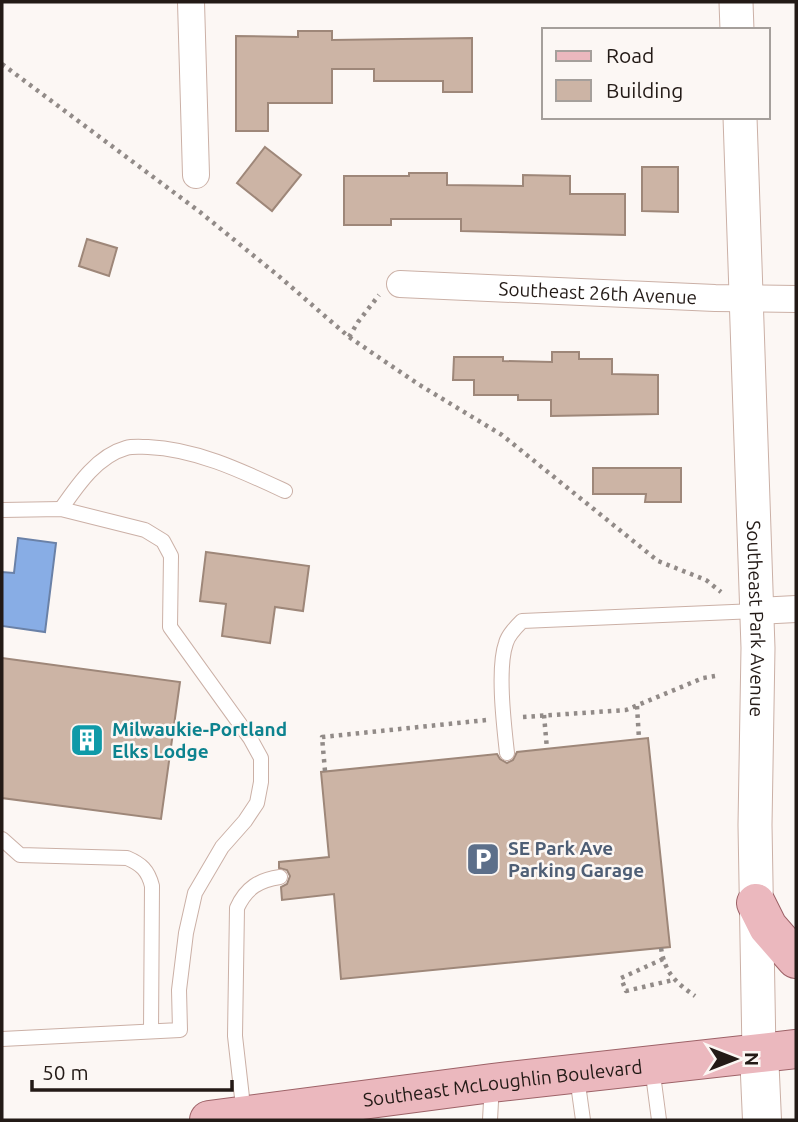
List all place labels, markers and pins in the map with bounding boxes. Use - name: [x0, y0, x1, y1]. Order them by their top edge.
- place label: Milwaukie-Portland Elks Lodge: [112, 718, 287, 762]
- building icon: Milwaukie-Portland Elks Lodge: [68, 721, 106, 759]
- place label: SE Park Ave Parking Garage: [508, 837, 644, 881]
- parking icon: SE Park Ave Parking Garage: [464, 840, 502, 878]

